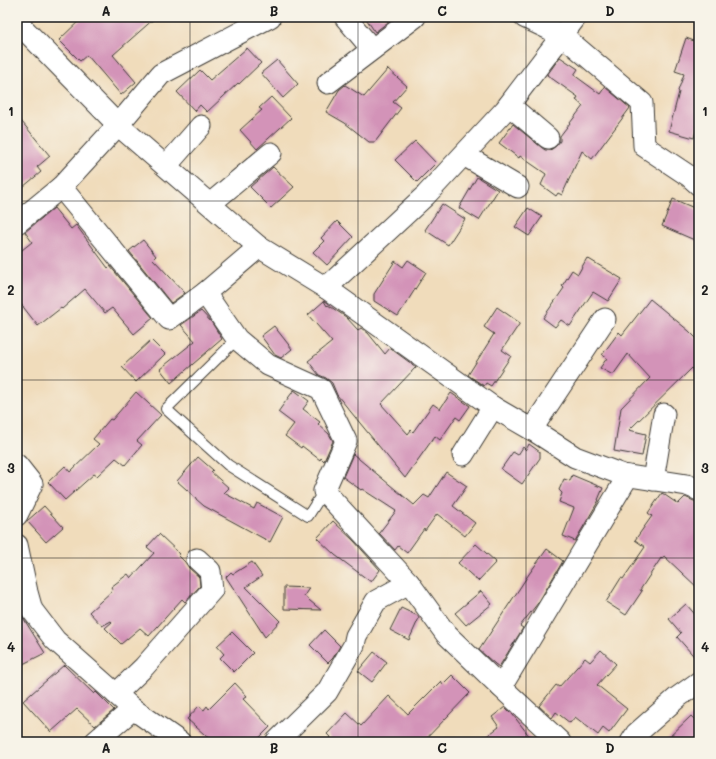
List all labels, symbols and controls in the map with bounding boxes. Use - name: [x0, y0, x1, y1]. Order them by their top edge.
- text: A: [101, 2, 111, 19]
- text: B: [270, 2, 279, 19]
- text: C: [437, 2, 447, 19]
- text: D: [605, 2, 615, 19]
- text: 1: [8, 102, 14, 119]
- text: 1: [702, 102, 708, 119]
- text: 2: [7, 281, 15, 298]
- text: 2: [701, 281, 709, 298]
- text: 3: [7, 459, 15, 476]
- text: 3: [701, 459, 709, 476]
- text: 4: [7, 638, 15, 655]
- text: 4: [701, 638, 709, 655]
- text: A: [101, 739, 111, 756]
- text: B: [270, 739, 279, 756]
- text: C: [437, 739, 447, 756]
- text: D: [605, 739, 615, 756]

